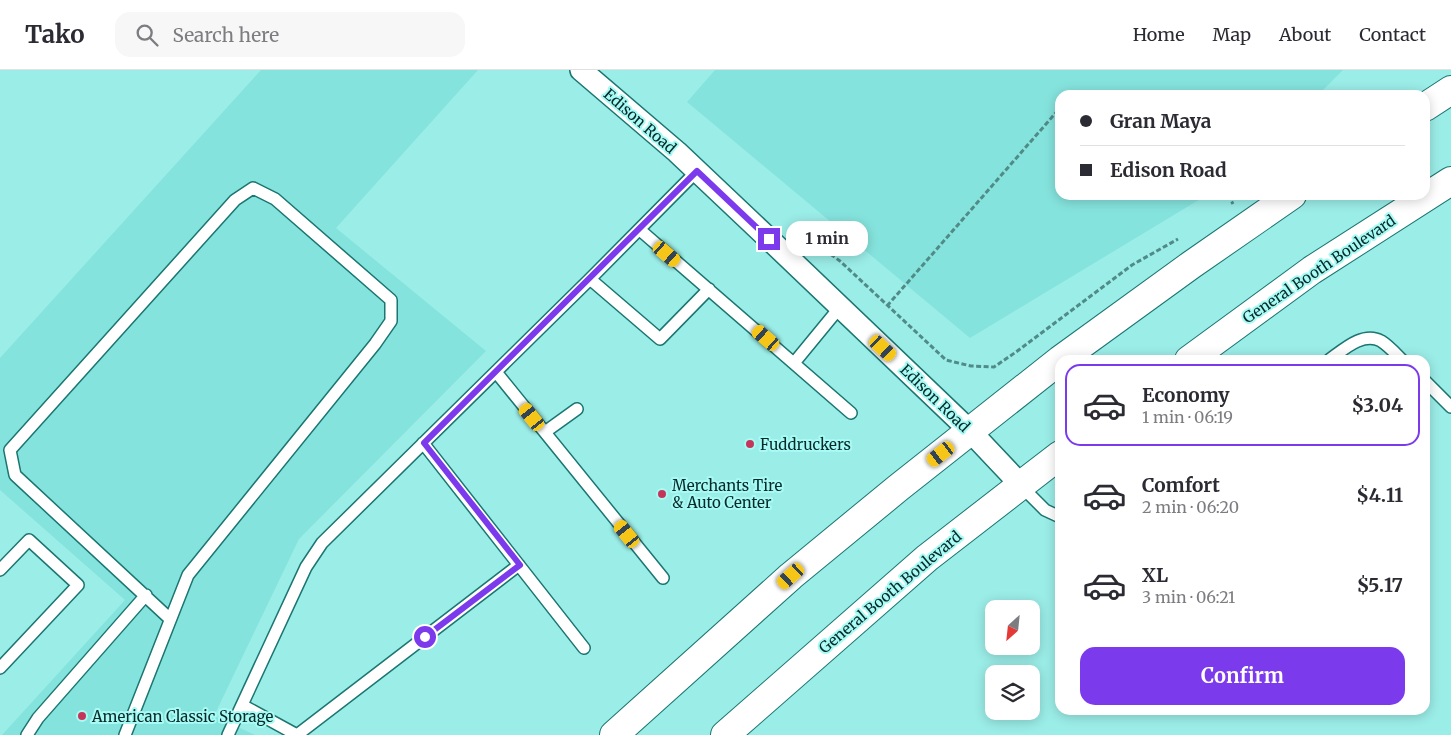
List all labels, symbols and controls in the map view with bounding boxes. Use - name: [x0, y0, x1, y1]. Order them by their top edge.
- search box: [115, 12, 465, 57]
- text: Tako: [25, 19, 85, 50]
- icon: search: [133, 21, 161, 49]
- text: Search here: [173, 23, 279, 47]
- text: Home: [1133, 23, 1185, 46]
- text: Map: [1213, 23, 1251, 46]
- text: About: [1279, 23, 1331, 46]
- text: Contact: [1359, 23, 1426, 46]
- street label: Edison Road: [600, 84, 680, 158]
- text: Gran Maya: [1110, 109, 1212, 133]
- text: Edison Road: [1110, 158, 1227, 182]
- street label: General Booth Boulevard: [1239, 211, 1399, 327]
- callout: 1 min: [786, 222, 869, 256]
- route end: [758, 228, 780, 250]
- text: 1 min: [805, 228, 849, 248]
- car: [650, 238, 683, 270]
- car: [749, 322, 782, 354]
- car: [866, 332, 899, 364]
- street label: Edison Road: [896, 360, 974, 436]
- icon: car: [1082, 383, 1127, 428]
- text: Economy: [1142, 383, 1230, 407]
- text: $3.04: [1351, 393, 1403, 417]
- car: [516, 401, 547, 433]
- text: 1 min · 06:19: [1142, 407, 1233, 427]
- place label: Fuddruckers: [760, 435, 851, 454]
- marker: Fuddruckers: [744, 438, 756, 450]
- car: [924, 439, 957, 469]
- icon: car: [1082, 473, 1127, 518]
- text: Comfort: [1142, 473, 1220, 497]
- place label: Merchants Tire & Auto Center: [672, 476, 782, 512]
- text: $4.11: [1356, 483, 1403, 507]
- marker: Merchants Tire & Auto Center: [656, 488, 668, 500]
- text: 2 min · 06:20: [1142, 497, 1239, 517]
- car: [611, 518, 642, 550]
- street label: General Booth Boulevard: [815, 527, 965, 657]
- car: [774, 560, 807, 592]
- icon: car: [1082, 563, 1127, 608]
- text: XL: [1142, 563, 1168, 587]
- text: $5.17: [1357, 573, 1403, 597]
- text: 3 min · 06:21: [1142, 587, 1235, 607]
- north arrow: [985, 600, 1040, 655]
- map controls: [985, 600, 1040, 720]
- route start: [414, 626, 436, 648]
- button: Confirm: [1080, 647, 1405, 705]
- button: layers: [985, 665, 1040, 720]
- place label: American Classic Storage: [91, 707, 273, 726]
- marker: American Classic Storage: [76, 710, 88, 722]

